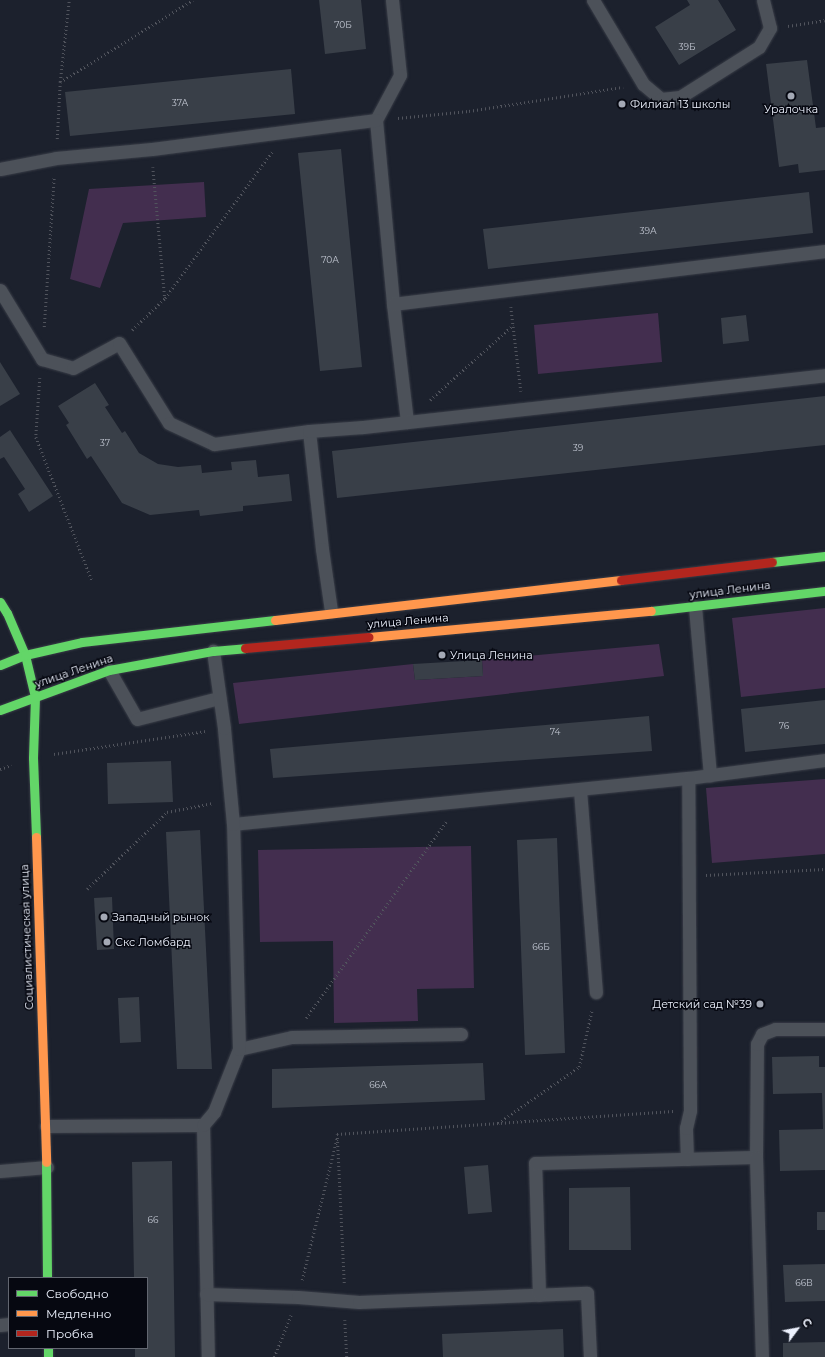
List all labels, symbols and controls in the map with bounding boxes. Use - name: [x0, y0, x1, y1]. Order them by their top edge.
- house number: 70Б: [334, 20, 352, 30]
- house number: 39Б: [678, 42, 696, 52]
- marker: Уралочка: [786, 91, 796, 101]
- place label: Филиал 13 школы: [630, 97, 730, 111]
- house number: 37А: [172, 98, 188, 108]
- marker: Филиал 13 школы: [617, 99, 627, 109]
- place label: Уралочка: [764, 102, 818, 116]
- house number: 39А: [639, 226, 657, 236]
- house number: 70А: [321, 255, 339, 265]
- house number: 37: [100, 438, 110, 448]
- house number: 39: [573, 443, 583, 453]
- street label: улица Ленина: [689, 578, 771, 602]
- street label: улица Ленина: [367, 611, 449, 631]
- place label: Улица Ленина: [450, 648, 533, 662]
- marker: Улица Ленина: [437, 650, 447, 660]
- street label: улица Ленина: [33, 651, 115, 691]
- house number: 76: [779, 721, 789, 731]
- house number: 74: [550, 727, 560, 737]
- street label: Социалистическая улица: [18, 864, 36, 1010]
- place label: Западный рынок: [112, 910, 210, 924]
- marker: Западный рынок: [99, 912, 109, 922]
- place label: Скс Ломбард: [115, 935, 191, 949]
- marker: Скс Ломбард: [102, 937, 112, 947]
- house number: 66Б: [532, 942, 550, 952]
- place label: Детский сад №39: [653, 997, 752, 1011]
- marker: Детский сад №39: [755, 999, 765, 1009]
- house number: 66А: [369, 1080, 387, 1090]
- house number: 66: [148, 1215, 158, 1225]
- legend: [8, 1277, 148, 1349]
- house number: 66В: [795, 1278, 813, 1288]
- text: Свободно: [46, 1286, 109, 1301]
- text: Медленно: [46, 1306, 111, 1321]
- north arrow: [777, 1309, 817, 1349]
- text: С: [799, 1316, 815, 1330]
- text: Пробка: [46, 1326, 94, 1341]

